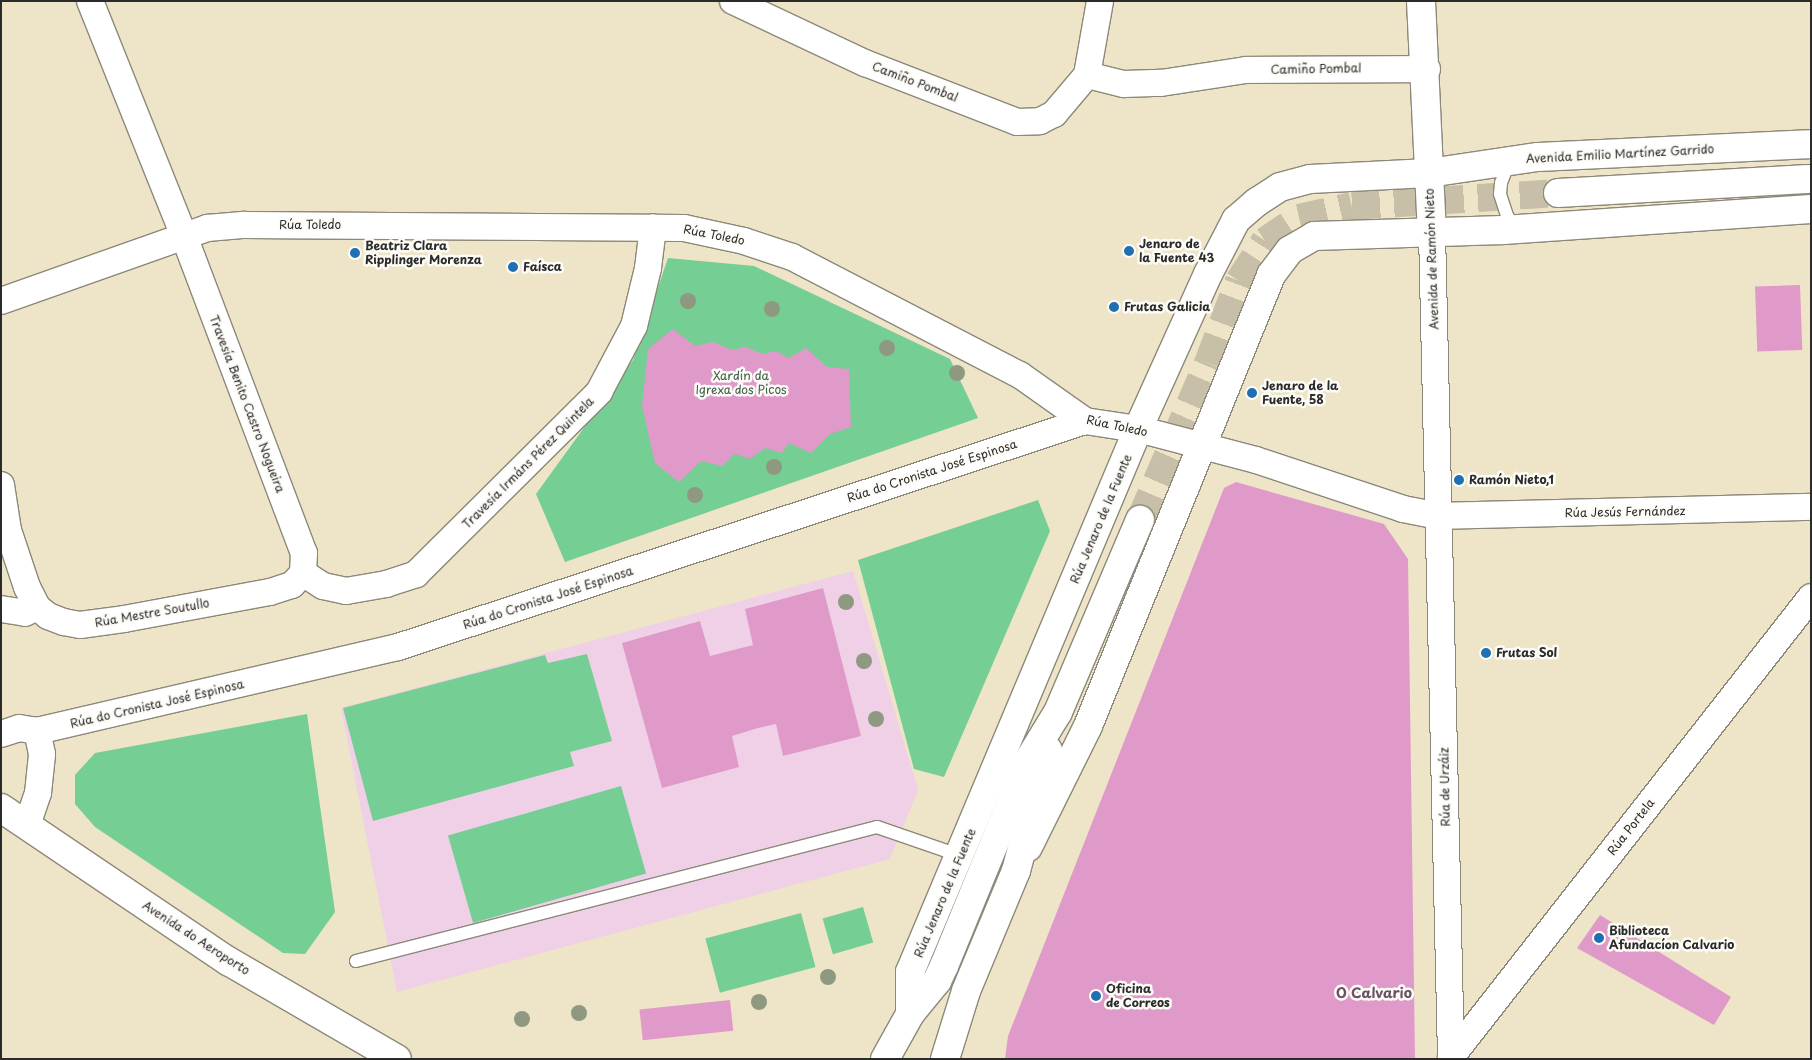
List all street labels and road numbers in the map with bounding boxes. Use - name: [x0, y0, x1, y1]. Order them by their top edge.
- street label: Camiño Pombal: [870, 59, 960, 105]
- street label: Camiño Pombal: [1271, 61, 1361, 77]
- street label: Avenida Emilio Martínez Garrido: [1525, 142, 1715, 166]
- street label: Avenida de Ramón Nieto: [1422, 188, 1442, 330]
- street label: Rúa Toledo: [279, 218, 341, 232]
- street label: Rúa Toledo: [682, 222, 746, 248]
- street label: Travesía Benito Castro Nogueira: [206, 313, 288, 495]
- street label: Travesía Irmáns Pérez Quintela: [459, 394, 597, 532]
- street label: Rúa Toledo: [1085, 412, 1149, 440]
- street label: Rúa do Cronista José Espinosa: [845, 437, 1019, 505]
- street label: Rúa Jenaro de la Fuente: [1067, 451, 1135, 587]
- street label: Rúa Jesús Fernández: [1564, 504, 1686, 520]
- street label: Rúa do Cronista José Espinosa: [461, 564, 635, 632]
- street label: Rúa Mestre Soutullo: [93, 596, 211, 630]
- street label: Rúa do Cronista José Espinosa: [69, 677, 245, 731]
- street label: Rúa de Urzáiz: [1437, 746, 1453, 828]
- street label: Rúa Portela: [1604, 796, 1658, 858]
- street label: Rúa Jenaro de la Fuente: [911, 825, 979, 961]
- street label: Avenida do Aeroporto: [139, 898, 253, 978]

